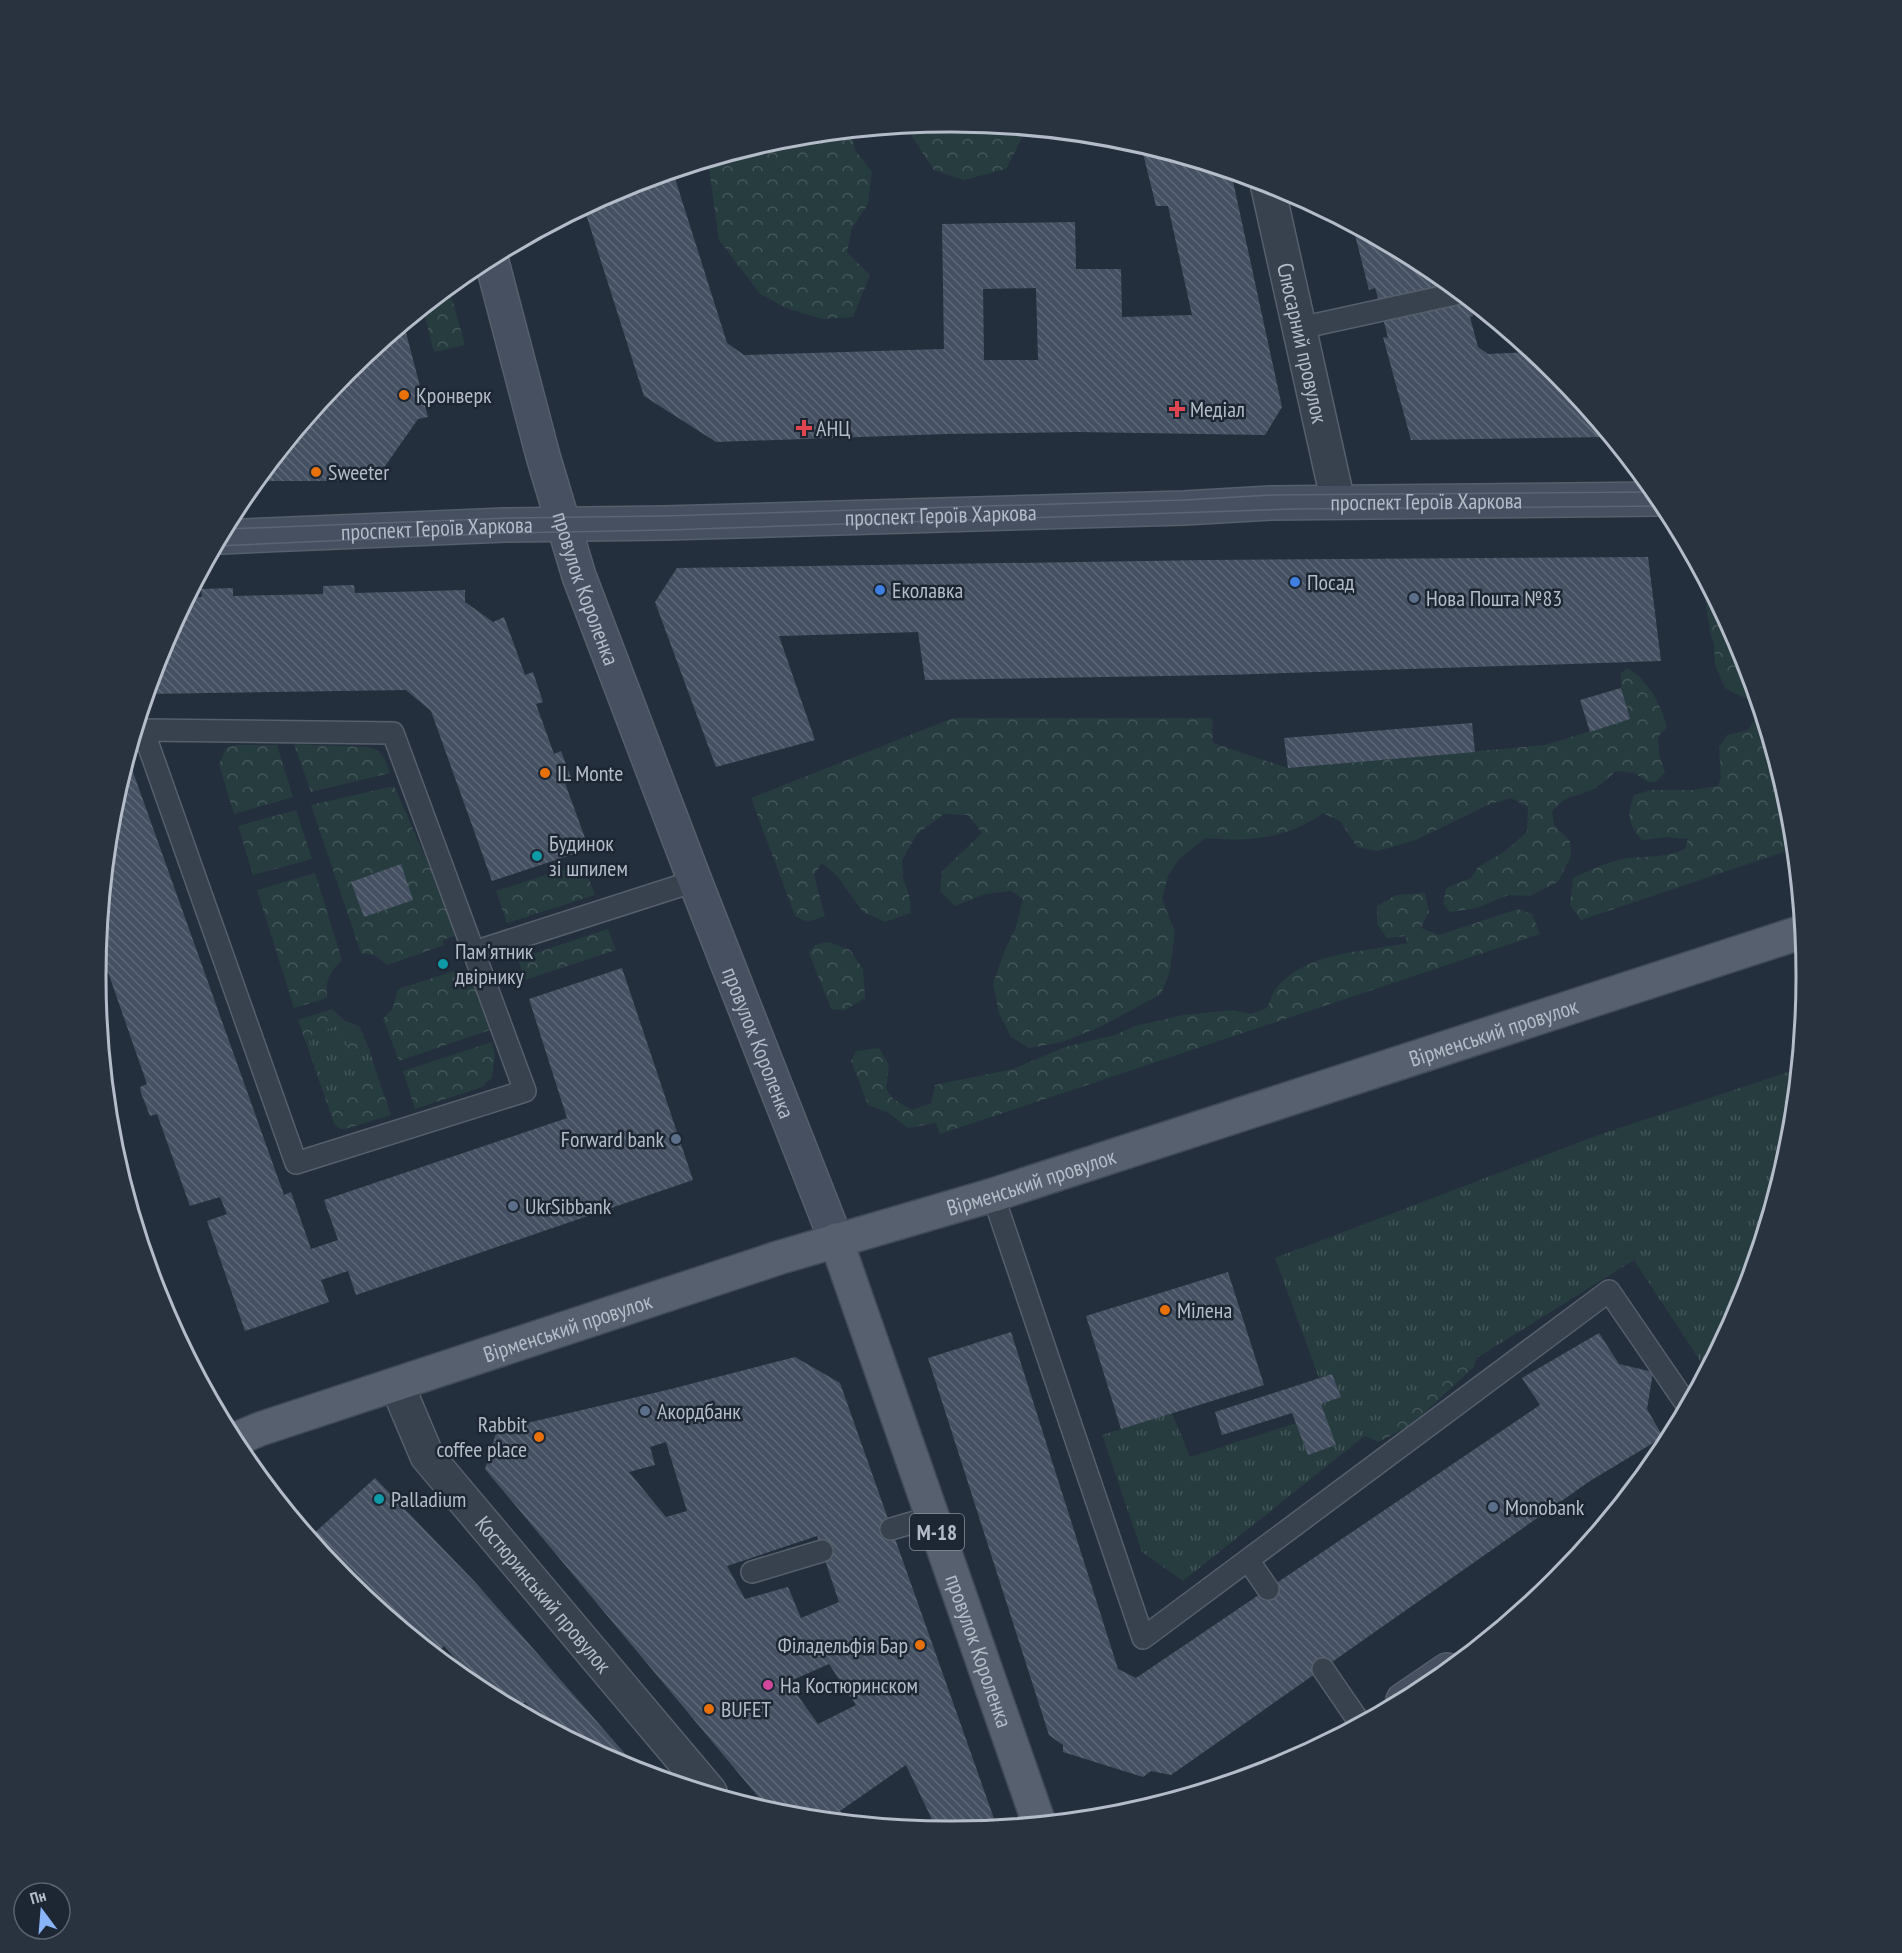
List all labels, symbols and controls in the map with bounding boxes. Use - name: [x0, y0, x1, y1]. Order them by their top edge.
- street label: Слюсарний провулок: [1271, 260, 1334, 426]
- place label: Кронверк: [416, 381, 492, 409]
- marker: Кронверк: [397, 388, 411, 402]
- place label: Медіал: [1190, 395, 1245, 423]
- marker: Медіал: [1168, 400, 1186, 418]
- place label: АНЦ: [816, 414, 850, 442]
- marker: АНЦ: [797, 421, 811, 435]
- place label: Sweeter: [328, 458, 389, 486]
- marker: Sweeter: [309, 465, 323, 479]
- street label: проспект Героїв Харкова: [1330, 486, 1522, 516]
- street label: проспект Героїв Харкова: [844, 498, 1037, 532]
- street label: провулок Короленка: [547, 509, 626, 669]
- street label: проспект Героїв Харкова: [340, 511, 533, 546]
- place label: Посад: [1307, 568, 1355, 596]
- marker: Посад: [1288, 575, 1302, 589]
- place label: Еколавка: [892, 576, 963, 604]
- marker: Еколавка: [873, 583, 887, 597]
- place label: Нова Пошта №83: [1426, 584, 1562, 612]
- marker: Нова Пошта №83: [1407, 591, 1421, 605]
- place label: IL Monte: [557, 759, 623, 787]
- marker: IL Monte: [538, 766, 552, 780]
- place label: Будинок зі шпилем: [549, 829, 628, 882]
- marker: Будинок зі шпилем: [530, 849, 544, 863]
- place label: Пам'ятник двірнику: [455, 937, 534, 990]
- marker: Пам'ятник двірнику: [436, 957, 450, 971]
- street label: провулок Короленка: [716, 963, 801, 1122]
- street label: Вірменський провулок: [1405, 992, 1582, 1073]
- place label: Forward bank: [561, 1125, 664, 1153]
- marker: Forward bank: [669, 1132, 683, 1146]
- street label: Вірменський провулок: [943, 1142, 1120, 1222]
- place label: UkrSibbank: [525, 1192, 612, 1220]
- marker: UkrSibbank: [506, 1199, 520, 1213]
- street label: Вірменський провулок: [480, 1286, 656, 1368]
- place label: Мілена: [1177, 1296, 1232, 1324]
- marker: Мілена: [1158, 1303, 1172, 1317]
- place label: Акордбанк: [657, 1397, 741, 1425]
- marker: Акордбанк: [638, 1404, 652, 1418]
- place label: Rabbit coffee place: [436, 1410, 527, 1463]
- marker: Rabbit coffee place: [532, 1430, 546, 1444]
- place label: Palladium: [391, 1485, 466, 1513]
- marker: Palladium: [372, 1492, 386, 1506]
- place label: Monobank: [1505, 1493, 1585, 1521]
- marker: Monobank: [1486, 1500, 1500, 1514]
- street label: Костюринський провулок: [469, 1510, 618, 1679]
- road number: М-18: [910, 1514, 964, 1550]
- street label: провулок Короленка: [939, 1570, 1019, 1731]
- place label: Філадельфія Бар: [778, 1631, 908, 1659]
- marker: Філадельфія Бар: [913, 1638, 927, 1652]
- place label: На Костюринском: [780, 1671, 918, 1699]
- marker: На Костюринском: [761, 1678, 775, 1692]
- place label: BUFET: [721, 1695, 771, 1723]
- marker: BUFET: [702, 1702, 716, 1716]
- north arrow: [12, 1881, 72, 1941]
- text: Пн: [28, 1885, 48, 1908]

